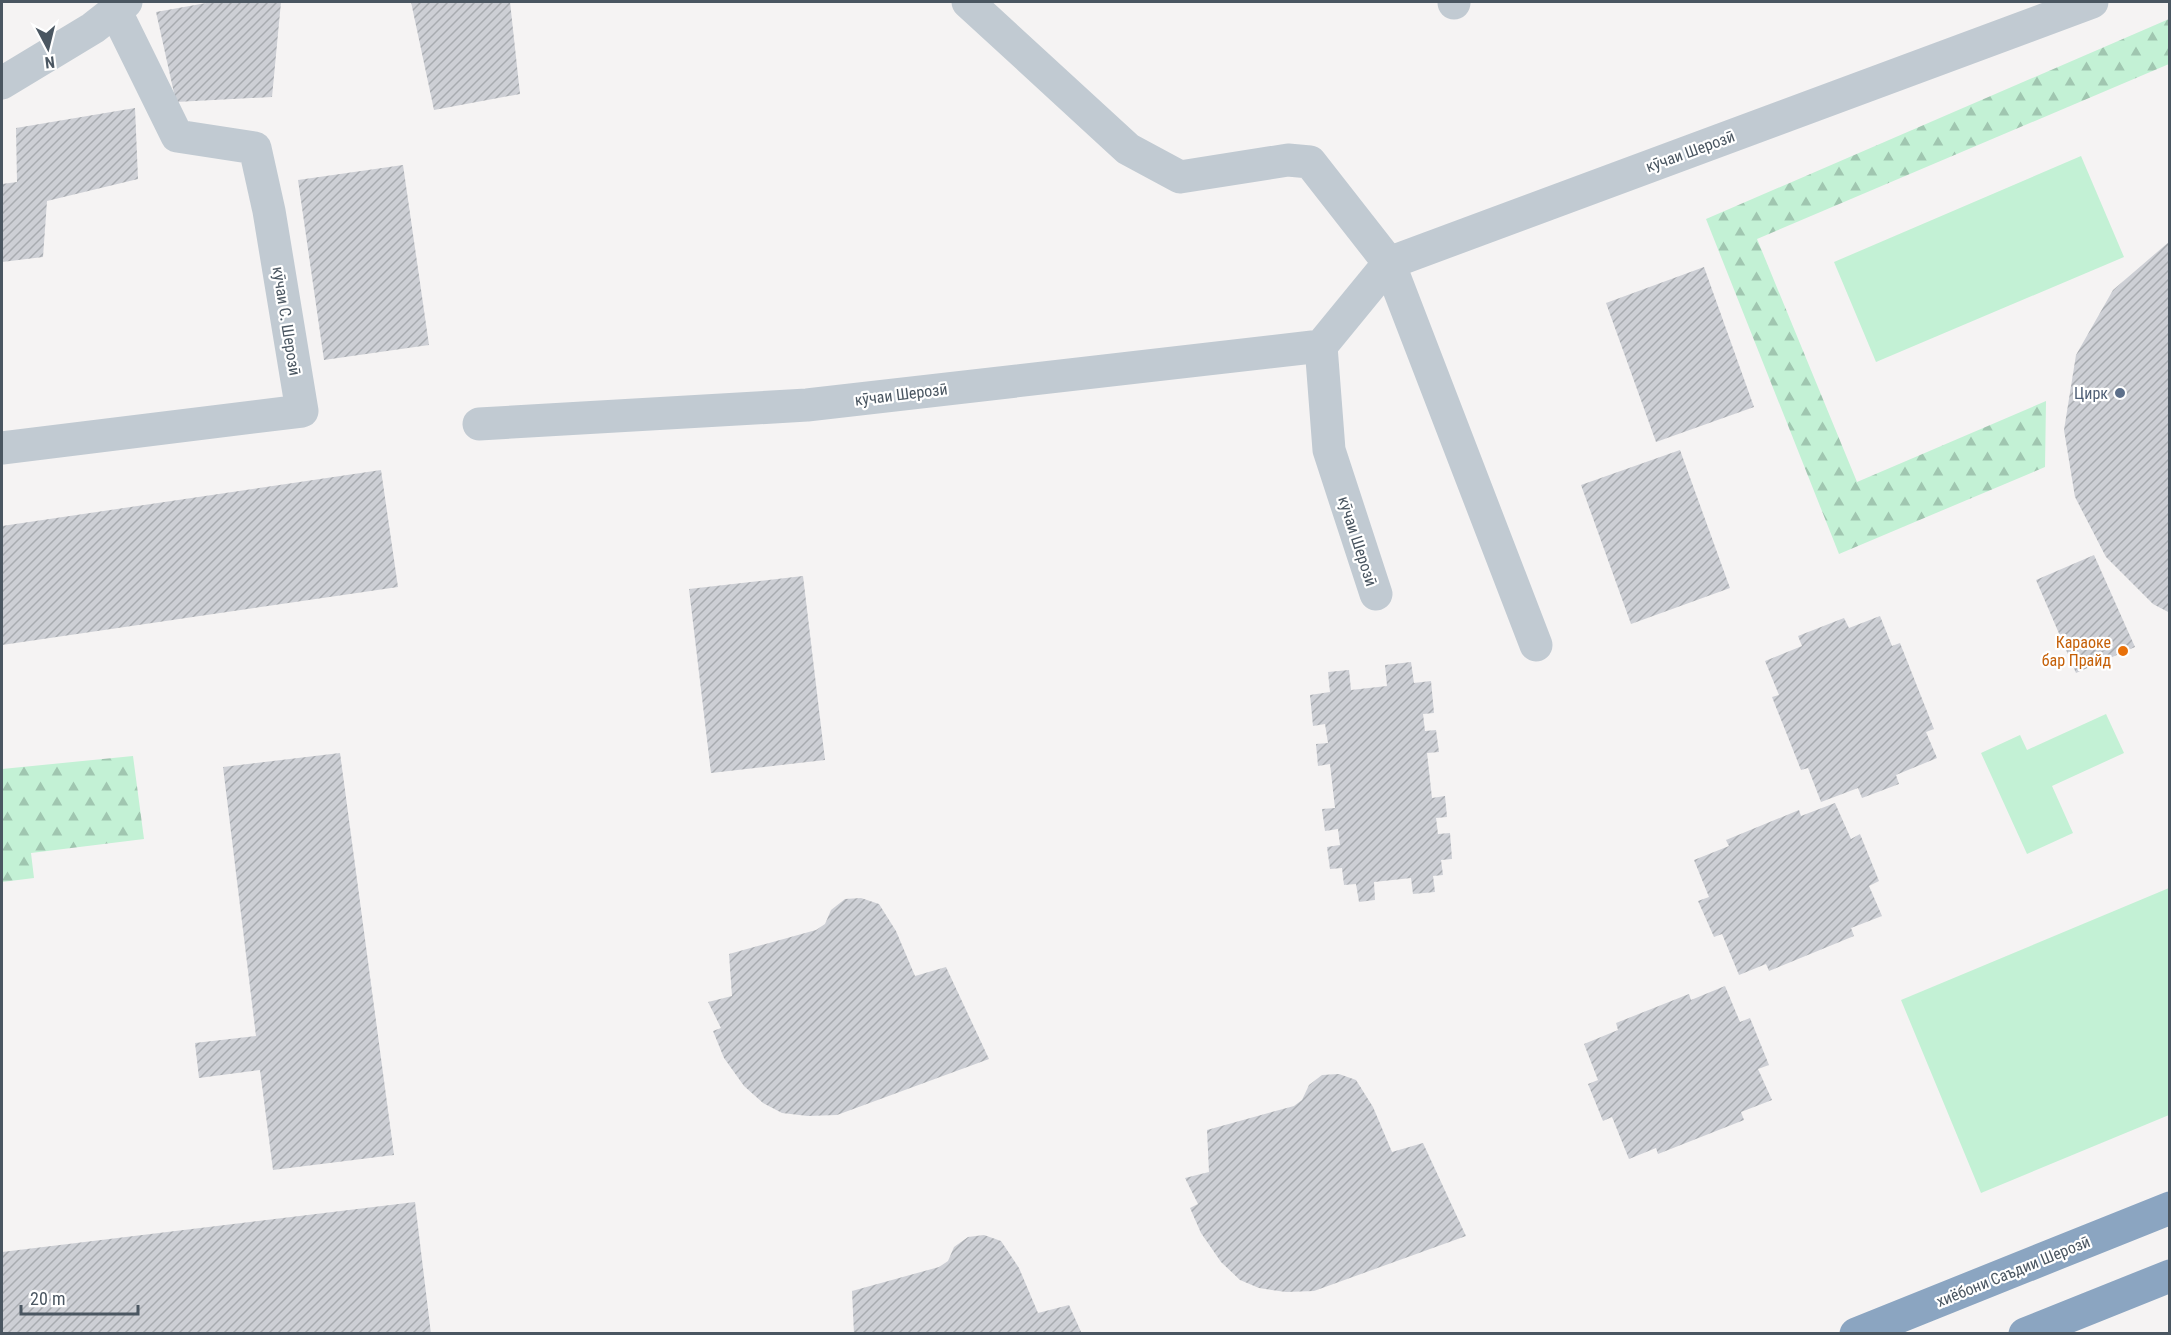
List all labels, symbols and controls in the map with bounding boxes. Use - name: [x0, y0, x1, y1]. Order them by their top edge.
- north arrow: [18, 18, 78, 78]
- text: N: [44, 52, 56, 72]
- street label: кӯчаи Шерозӣ: [1643, 127, 1737, 176]
- street label: кӯчаи С. Шерозӣ: [269, 265, 305, 377]
- street label: кӯчаи Шерозӣ: [854, 379, 949, 410]
- place label: Цирк: [2074, 384, 2108, 403]
- marker: Цирк: [2113, 386, 2127, 400]
- street label: кӯчаи Шерозӣ: [1334, 494, 1381, 588]
- place label: Караоке бар Прайд: [2042, 633, 2111, 670]
- marker: Караоке бар Прайд: [2116, 644, 2130, 658]
- street label: хиёбони Саъдии Шерозӣ: [1934, 1232, 2093, 1311]
- scale bar: [21, 1278, 138, 1316]
- text: 20 m: [30, 1288, 65, 1309]

